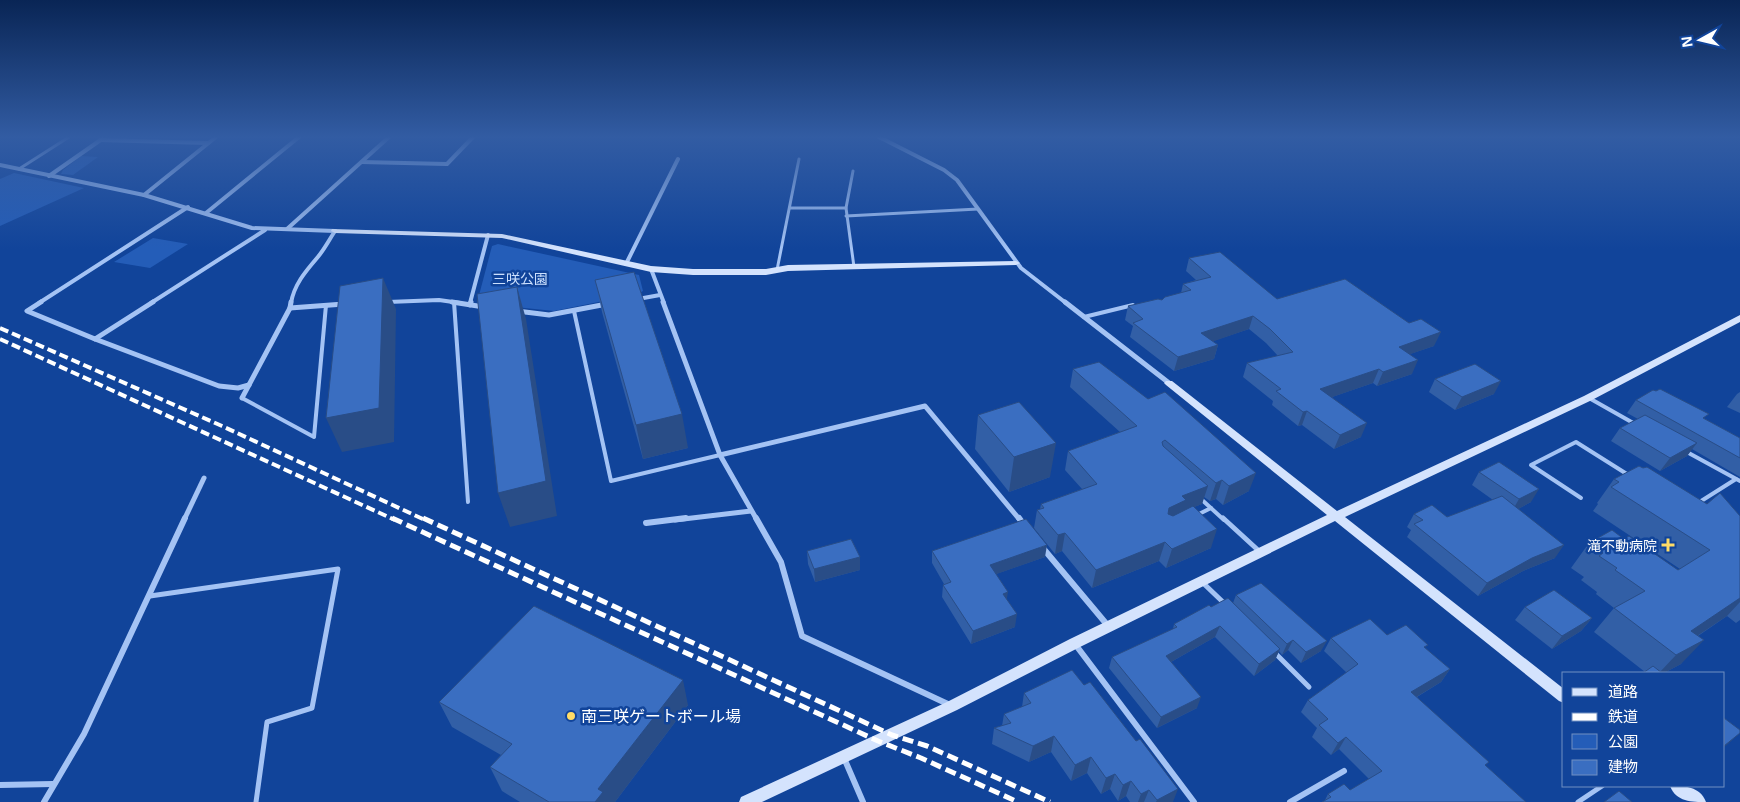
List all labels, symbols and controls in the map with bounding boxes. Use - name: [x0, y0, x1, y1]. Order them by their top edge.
- north arrow: [1675, 15, 1725, 65]
- text: N: [1676, 35, 1697, 49]
- park label: 三咲公園: [492, 269, 548, 288]
- place label: 滝不動病院: [1587, 536, 1657, 555]
- marker: 滝不動病院: [1661, 538, 1675, 552]
- legend: [1562, 672, 1725, 787]
- text: 道路: [1608, 681, 1638, 701]
- place label: 南三咲ゲートボール場: [581, 705, 741, 727]
- text: 鉄道: [1608, 706, 1638, 726]
- marker: 南三咲ゲートボール場: [565, 710, 577, 722]
- text: 公園: [1608, 731, 1638, 751]
- text: 建物: [1608, 756, 1638, 776]

